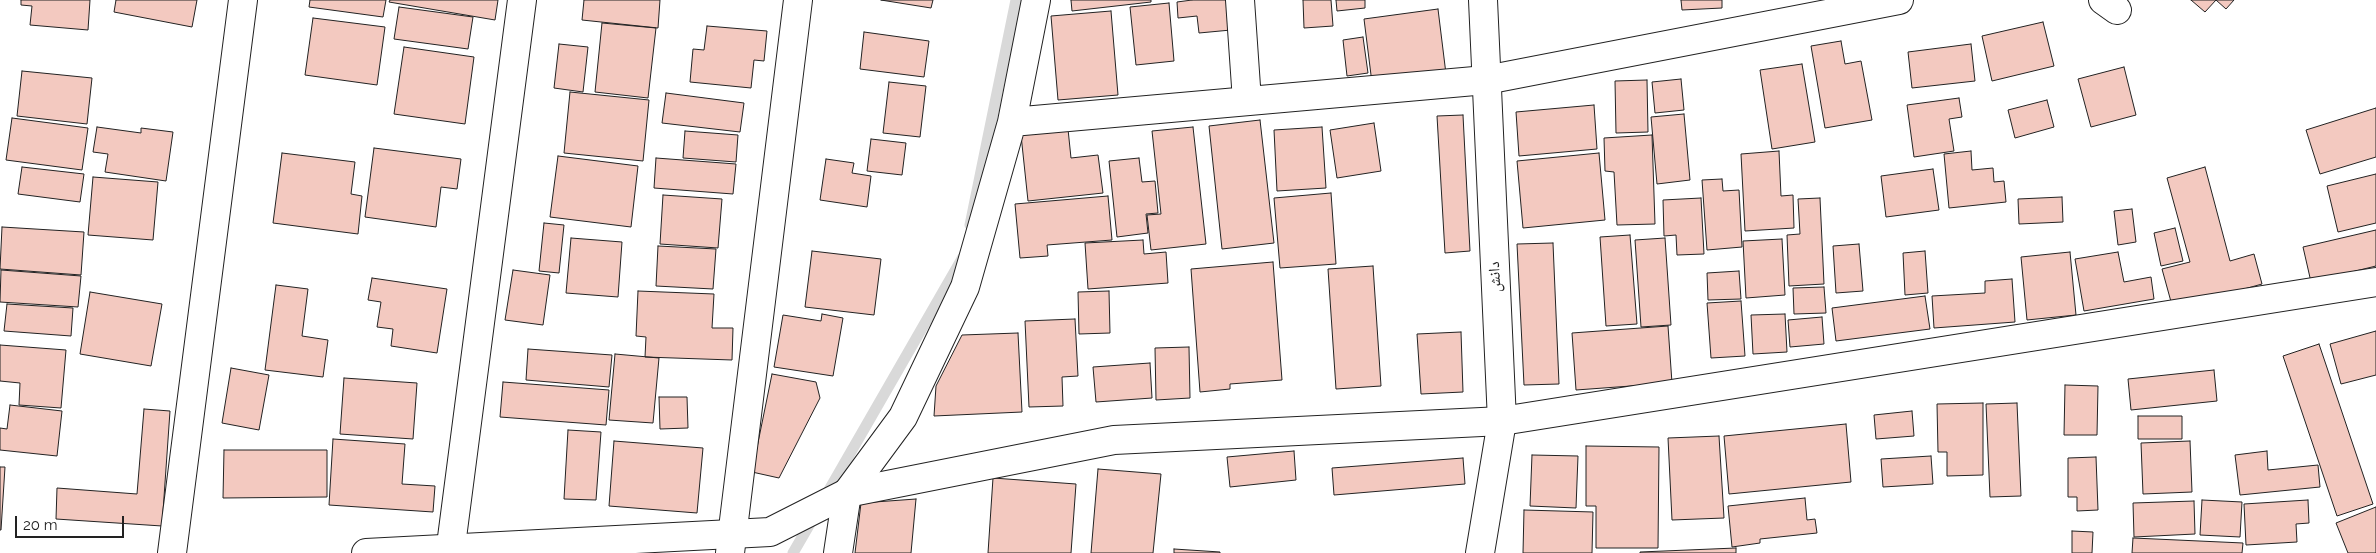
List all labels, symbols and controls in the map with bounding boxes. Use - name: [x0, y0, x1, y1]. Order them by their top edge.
- street label: دانش: [1485, 261, 1505, 293]
- scale bar: [18, 506, 126, 538]
- text: 20 m: [23, 516, 58, 534]

